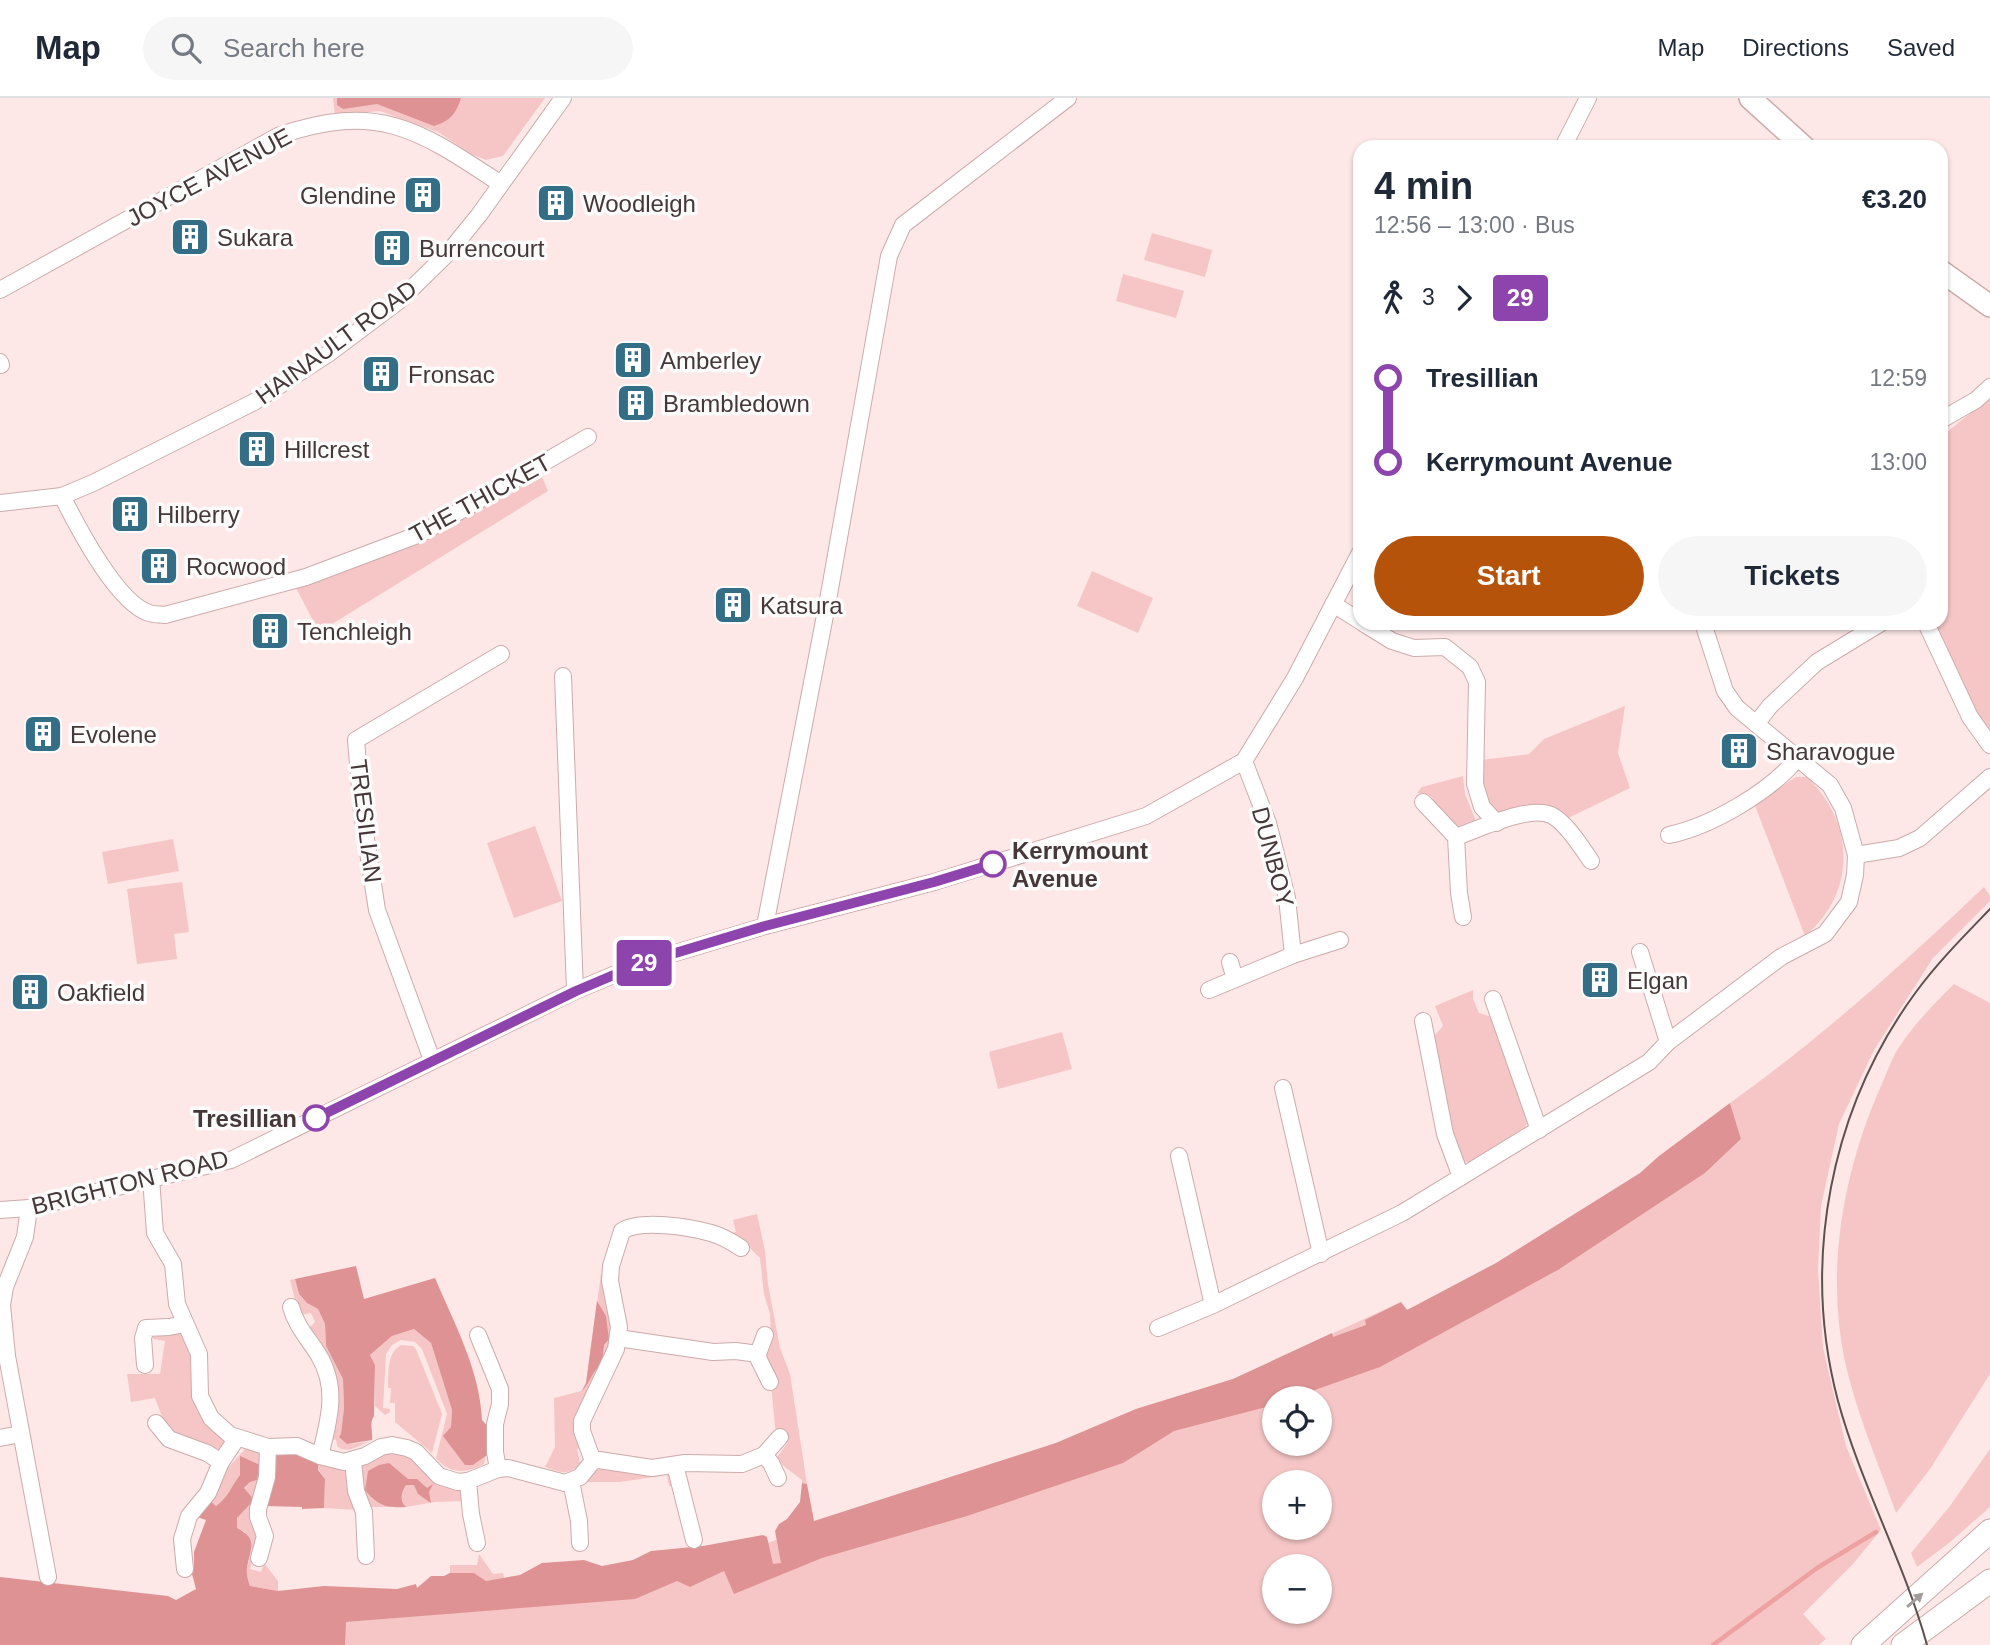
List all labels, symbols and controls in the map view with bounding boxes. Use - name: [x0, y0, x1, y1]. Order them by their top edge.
- search box: [143, 17, 633, 80]
- text: Map: [35, 29, 101, 66]
- icon: search: [167, 29, 205, 67]
- text: Search here: [223, 33, 365, 63]
- text: Map: [1658, 34, 1704, 61]
- text: Directions: [1742, 34, 1849, 61]
- text: Saved: [1887, 34, 1955, 61]
- street label: JOYCE AVENUE: [122, 122, 296, 232]
- text: 4 min: [1374, 165, 1473, 207]
- building icon: Glendine: [402, 174, 444, 216]
- place label: Glendine: [300, 182, 396, 209]
- building icon: Woodleigh: [535, 182, 577, 224]
- text: €3.20: [1862, 184, 1927, 214]
- place label: Woodleigh: [583, 190, 696, 217]
- text: 12:56 – 13:00 · Bus: [1374, 212, 1575, 238]
- building icon: Sukara: [169, 216, 211, 258]
- place label: Sukara: [217, 224, 294, 251]
- building icon: Burrencourt: [371, 227, 413, 269]
- place label: Burrencourt: [419, 235, 545, 262]
- street label: HAINAULT ROAD: [250, 275, 422, 409]
- icon: walk: [1374, 279, 1412, 317]
- icon: forward: [1445, 279, 1483, 317]
- text: 3: [1422, 284, 1435, 310]
- text: 29: [1507, 284, 1534, 311]
- building icon: Amberley: [612, 339, 654, 381]
- place label: Amberley: [660, 347, 761, 374]
- building icon: Fronsac: [360, 353, 402, 395]
- place label: Fronsac: [408, 361, 495, 388]
- text: Tresillian: [1426, 363, 1539, 393]
- text: 12:59: [1869, 365, 1927, 391]
- building icon: Brambledown: [615, 382, 657, 424]
- place label: Brambledown: [663, 390, 810, 417]
- building icon: Hillcrest: [236, 428, 278, 470]
- place label: Hillcrest: [284, 436, 370, 463]
- text: Kerrymount Avenue: [1426, 447, 1673, 477]
- street label: THE THICKET: [405, 448, 555, 548]
- text: 13:00: [1869, 449, 1927, 475]
- building icon: Hilberry: [109, 493, 151, 535]
- place label: Hilberry: [157, 501, 240, 528]
- button: Start: [1374, 536, 1644, 616]
- button: Tickets: [1658, 536, 1927, 616]
- building icon: Rocwood: [138, 545, 180, 587]
- place label: Rocwood: [186, 553, 286, 580]
- building icon: Katsura: [712, 584, 754, 626]
- place label: Katsura: [760, 592, 843, 619]
- building icon: Tenchleigh: [249, 610, 291, 652]
- place label: Tenchleigh: [297, 618, 412, 645]
- building icon: Evolene: [22, 713, 64, 755]
- place label: Evolene: [70, 721, 157, 748]
- building icon: Sharavogue: [1718, 730, 1760, 772]
- place label: Sharavogue: [1766, 738, 1895, 765]
- street label: TRESILIAN: [345, 758, 387, 884]
- street label: DUNBOY: [1247, 804, 1299, 910]
- place label: Kerrymount Avenue: [1012, 837, 1148, 892]
- marker: Kerrymount Avenue: [980, 851, 1006, 877]
- line badge: 29: [612, 940, 676, 986]
- text: 29: [631, 949, 657, 976]
- building icon: Elgan: [1579, 959, 1621, 1001]
- place label: Elgan: [1627, 967, 1688, 994]
- building icon: Oakfield: [9, 971, 51, 1013]
- place label: Oakfield: [57, 979, 145, 1006]
- place label: Tresillian: [193, 1105, 297, 1132]
- marker: Tresillian: [303, 1105, 329, 1131]
- street label: BRIGHTON ROAD: [29, 1144, 231, 1220]
- map controls: [1262, 1386, 1332, 1624]
- button: locate: [1262, 1386, 1332, 1456]
- button: +: [1262, 1470, 1332, 1540]
- button: −: [1262, 1554, 1332, 1624]
- one-way arrow: [1906, 1593, 1923, 1608]

